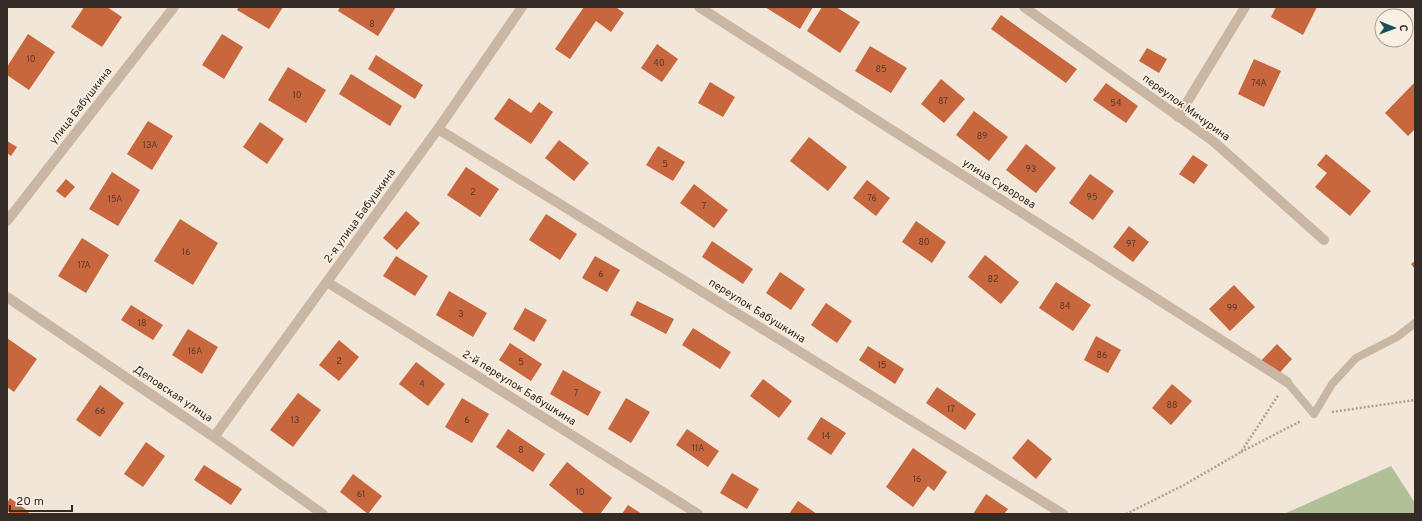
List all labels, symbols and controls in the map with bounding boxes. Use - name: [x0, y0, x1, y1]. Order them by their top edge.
- north arrow: [1374, 8, 1414, 48]
- house number: 8: [369, 19, 375, 30]
- text: С: [1396, 25, 1410, 32]
- house number: 10: [26, 54, 36, 65]
- house number: 40: [653, 58, 665, 69]
- house number: 85: [875, 64, 887, 75]
- street label: улица Бабушкина: [47, 65, 115, 147]
- street label: переулок Мичурина: [1139, 72, 1233, 145]
- house number: 74А: [1251, 78, 1267, 89]
- house number: 10: [292, 90, 302, 101]
- house number: 87: [938, 96, 948, 107]
- house number: 54: [1110, 98, 1122, 109]
- house number: 89: [977, 131, 987, 142]
- house number: 13А: [143, 140, 157, 151]
- street label: улица Суворова: [960, 156, 1038, 212]
- house number: 5: [662, 159, 668, 170]
- house number: 93: [1026, 164, 1036, 175]
- street label: 2-я улица Бабушкина: [321, 166, 399, 266]
- house number: 2: [470, 187, 476, 198]
- house number: 95: [1087, 192, 1097, 203]
- house number: 76: [867, 193, 877, 204]
- house number: 15А: [108, 194, 122, 205]
- house number: 7: [702, 201, 707, 212]
- house number: 80: [918, 237, 930, 248]
- house number: 97: [1126, 239, 1136, 250]
- house number: 16: [182, 247, 190, 258]
- house number: 17А: [77, 260, 91, 271]
- house number: 6: [598, 269, 604, 280]
- house number: 82: [988, 274, 998, 285]
- street label: переулок Бабушкина: [706, 276, 808, 347]
- house number: 84: [1059, 301, 1071, 312]
- house number: 99: [1227, 303, 1237, 314]
- house number: 3: [458, 309, 464, 320]
- house number: 18: [138, 318, 146, 329]
- house number: 16А: [188, 346, 202, 357]
- street label: 2-й переулок Бабушкина: [459, 347, 579, 429]
- house number: 86: [1097, 350, 1107, 361]
- house number: 2: [336, 356, 342, 367]
- house number: 5: [518, 357, 524, 368]
- house number: 15: [878, 360, 886, 371]
- street label: Деповская улица: [131, 362, 215, 426]
- house number: 4: [419, 379, 425, 390]
- house number: 7: [574, 388, 579, 399]
- house number: 88: [1167, 400, 1178, 411]
- house number: 17: [947, 404, 955, 415]
- house number: 66: [95, 406, 105, 417]
- house number: 13: [291, 415, 299, 426]
- house number: 6: [464, 415, 470, 426]
- house number: 14: [822, 431, 831, 442]
- house number: 11А: [692, 443, 704, 454]
- house number: 8: [518, 445, 524, 456]
- house number: 16: [913, 474, 921, 485]
- scale bar: [10, 487, 72, 513]
- house number: 10: [575, 487, 585, 498]
- house number: 61: [357, 489, 365, 500]
- text: 20 m: [16, 494, 44, 510]

